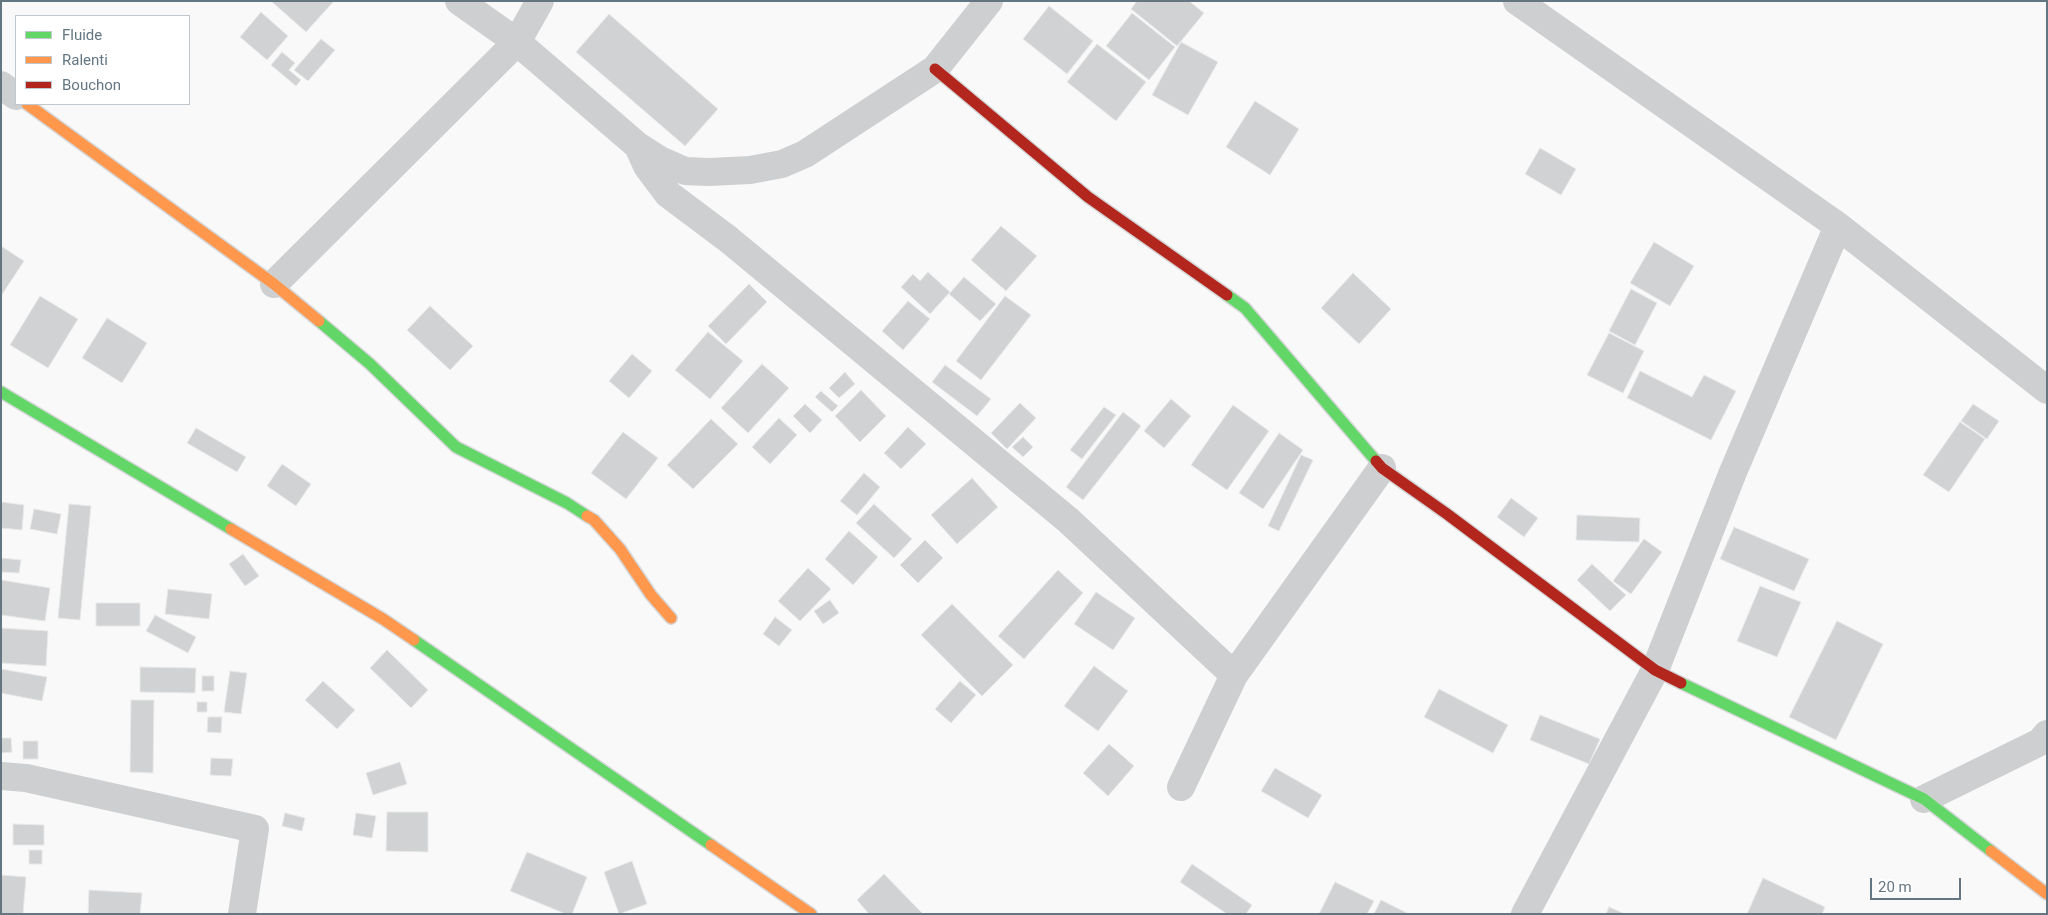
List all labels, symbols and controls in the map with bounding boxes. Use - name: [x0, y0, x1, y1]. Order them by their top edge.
- legend: [15, 15, 190, 105]
- text: Fluide: [62, 26, 102, 44]
- text: Ralenti: [62, 51, 108, 69]
- text: Bouchon: [62, 76, 121, 94]
- scale bar: [1873, 868, 1964, 900]
- text: 20 m: [1878, 878, 1912, 896]

